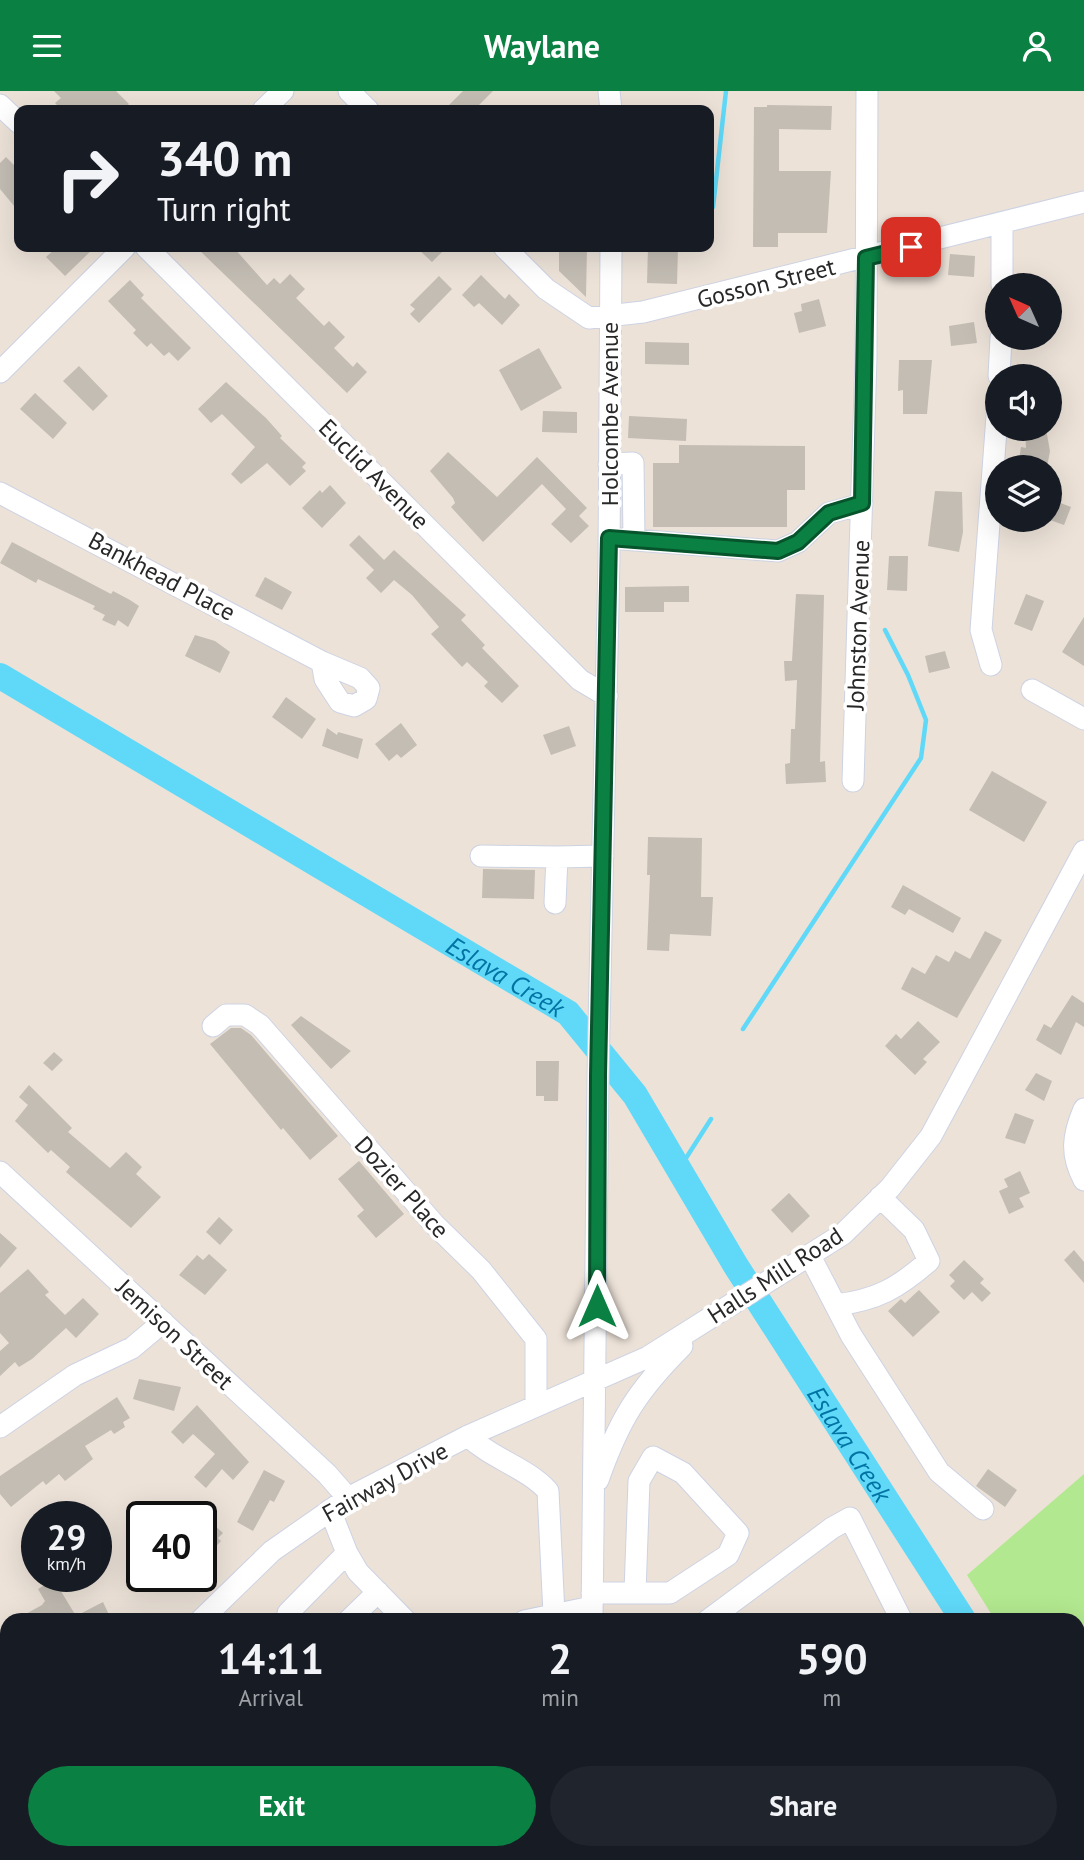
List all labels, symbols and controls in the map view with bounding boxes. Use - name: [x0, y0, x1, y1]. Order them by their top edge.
- text: Waylane: [484, 25, 600, 67]
- icon: menu: [28, 27, 66, 65]
- icon: person: [1018, 27, 1056, 65]
- text: 340 m: [157, 126, 292, 190]
- icon: right: [42, 133, 133, 224]
- text: Turn right: [157, 188, 291, 230]
- pin: [881, 217, 941, 277]
- icon: arrive: [892, 228, 930, 266]
- street label: Gosson Street: [694, 251, 838, 315]
- north arrow: [985, 273, 1062, 350]
- map controls: [985, 273, 1062, 532]
- street label: Holcombe Avenue: [594, 322, 625, 506]
- button: sound: [985, 364, 1062, 441]
- street label: Euclid Avenue: [312, 412, 436, 536]
- button: layers: [985, 455, 1062, 532]
- street label: Bankhead Place: [83, 524, 241, 628]
- street label: Johnston Avenue: [839, 539, 876, 712]
- water label: Eslava Creek: [441, 928, 572, 1025]
- street label: Dozier Place: [348, 1129, 456, 1245]
- street label: Halls Mill Road: [701, 1220, 849, 1330]
- position arrow: [560, 1269, 634, 1343]
- street label: Jemison Street: [109, 1271, 240, 1396]
- water label: Eslava Creek: [801, 1379, 900, 1509]
- street label: Fairway Drive: [317, 1435, 453, 1529]
- speed limit sign: 40: [126, 1501, 217, 1592]
- text: 29: [47, 1514, 86, 1560]
- text: km/h: [47, 1552, 86, 1575]
- text: 14:11: [217, 1631, 324, 1686]
- text: 2: [548, 1631, 572, 1686]
- text: 590: [796, 1631, 868, 1686]
- text: Arrival: [238, 1683, 303, 1712]
- text: min: [541, 1683, 579, 1712]
- text: m: [823, 1683, 841, 1712]
- button: Exit: [28, 1766, 536, 1846]
- button: Share: [550, 1766, 1057, 1846]

